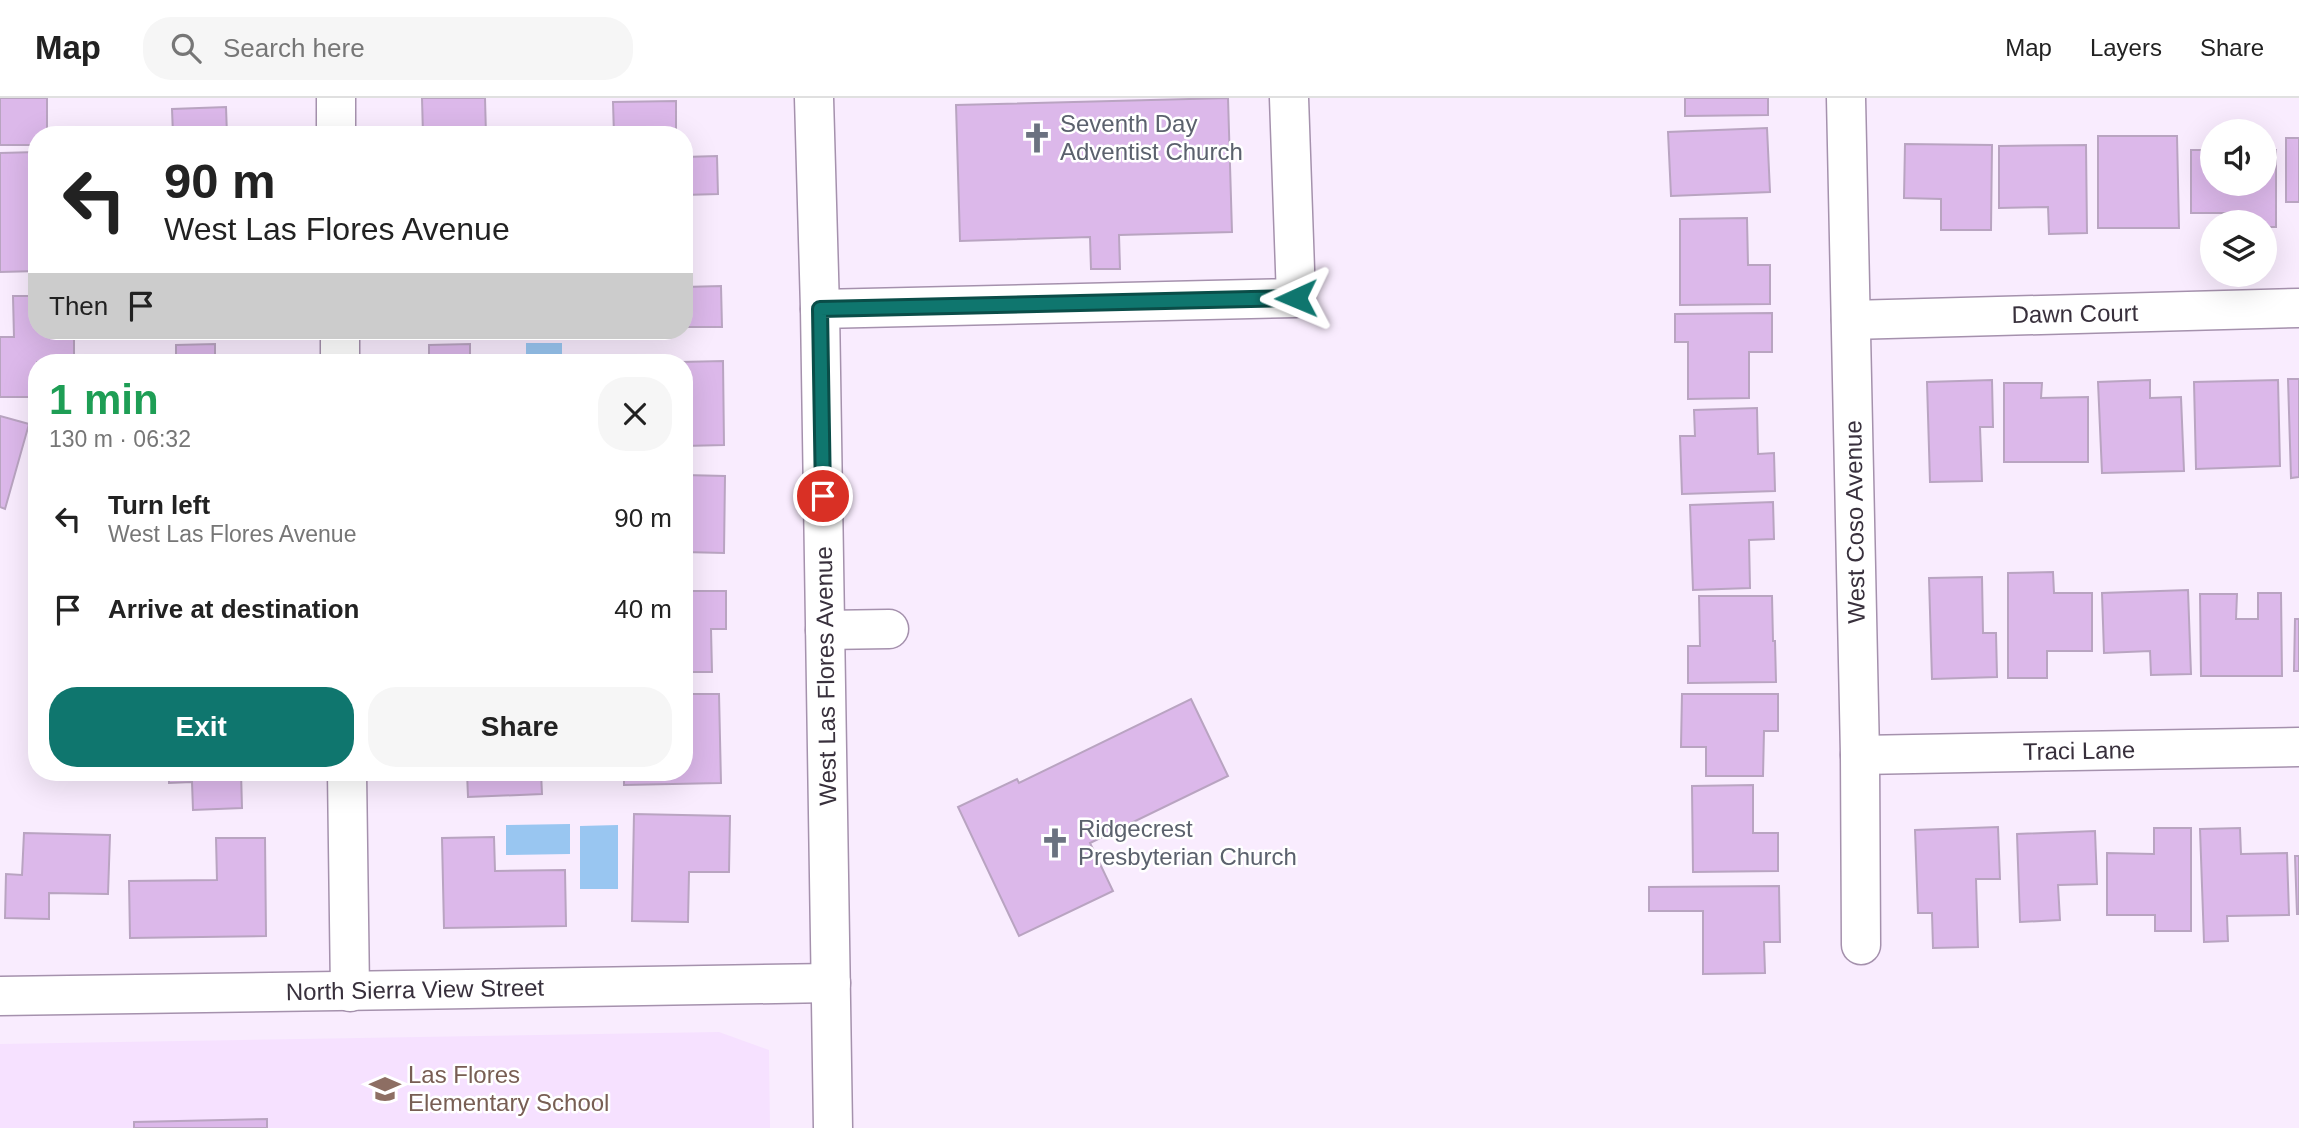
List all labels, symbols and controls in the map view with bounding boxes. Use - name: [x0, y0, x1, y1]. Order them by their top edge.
- search box: [143, 17, 633, 80]
- text: Map: [35, 29, 101, 66]
- icon: search: [167, 29, 205, 67]
- text: Search here: [223, 33, 365, 63]
- text: Map: [2005, 34, 2052, 61]
- text: Layers: [2090, 34, 2162, 61]
- text: Share: [2200, 34, 2264, 61]
- place label: Seventh Day Adventist Church: [1060, 110, 1243, 165]
- map controls: [2200, 119, 2277, 287]
- button: sound: [2200, 119, 2277, 196]
- church icon: Seventh Day Adventist Church: [1020, 121, 1054, 155]
- icon: left: [49, 154, 140, 245]
- text: 90 m: [164, 154, 276, 208]
- button: layers: [2200, 210, 2277, 287]
- text: West Las Flores Avenue: [164, 211, 510, 247]
- position arrow: [1259, 261, 1333, 335]
- icon: arrive: [122, 287, 160, 325]
- text: Then: [49, 291, 108, 321]
- street label: Dawn Court: [2011, 299, 2139, 328]
- text: 1 min: [49, 376, 159, 423]
- button: close: [598, 377, 672, 451]
- street label: West Coso Avenue: [1839, 420, 1870, 624]
- text: 130 m · 06:32: [49, 426, 191, 452]
- pin: [793, 466, 853, 526]
- icon: arrive: [804, 477, 842, 515]
- text: Turn left: [108, 490, 210, 520]
- icon: left: [49, 500, 87, 538]
- text: 90 m: [614, 503, 672, 533]
- text: West Las Flores Avenue: [108, 521, 356, 547]
- street label: West Las Flores Avenue: [810, 546, 841, 806]
- icon: arrive: [49, 591, 87, 629]
- text: Arrive at destination: [108, 594, 359, 624]
- text: 40 m: [614, 594, 672, 624]
- button: Exit: [49, 687, 354, 767]
- button: Share: [368, 687, 672, 767]
- street label: Traci Lane: [2023, 736, 2135, 765]
- place label: Ridgecrest Presbyterian Church: [1078, 815, 1297, 870]
- church icon: Ridgecrest Presbyterian Church: [1038, 826, 1072, 860]
- street label: North Sierra View Street: [286, 974, 545, 1005]
- place label: Las Flores Elementary School: [408, 1061, 609, 1116]
- school or university icon: Las Flores Elementary School: [368, 1072, 402, 1106]

